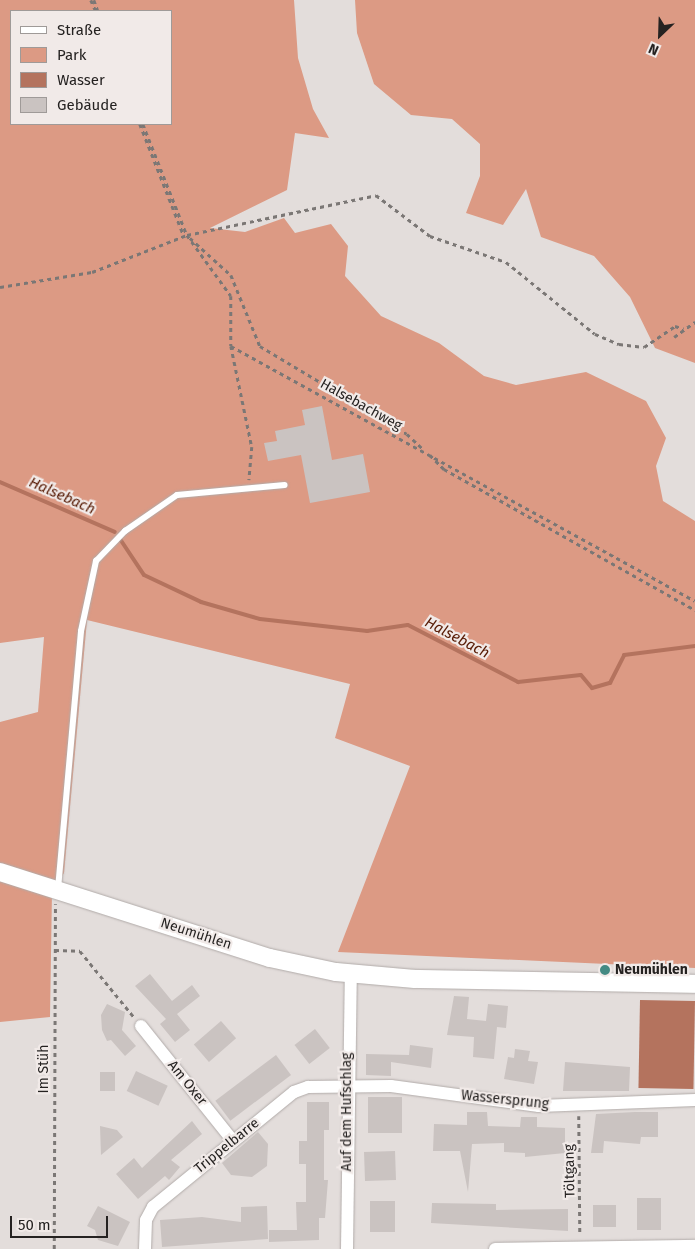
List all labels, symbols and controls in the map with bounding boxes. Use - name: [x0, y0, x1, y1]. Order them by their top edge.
- legend: [10, 10, 172, 125]
- north arrow: [635, 10, 685, 60]
- text: Straße: [57, 21, 101, 39]
- text: N: [646, 40, 661, 59]
- text: Park: [57, 46, 87, 64]
- text: Wasser: [57, 71, 105, 89]
- text: Gebäude: [57, 96, 117, 114]
- street label: Halsebachweg: [317, 376, 405, 434]
- water label: Halsebach: [26, 473, 98, 519]
- water label: Halsebach: [422, 613, 492, 663]
- street label: Neumühlen: [158, 915, 234, 953]
- place label: Neumühlen: [615, 962, 688, 978]
- marker: Neumühlen: [599, 964, 611, 976]
- street label: Im Stüh: [36, 1045, 52, 1093]
- street label: Auf dem Hufschlag: [339, 1053, 355, 1171]
- street label: Am Oxer: [164, 1057, 210, 1109]
- street label: Wassersprung: [460, 1087, 550, 1113]
- street label: Trippelbarre: [191, 1115, 263, 1177]
- street label: Töltgang: [561, 1144, 579, 1198]
- scale bar: [12, 1206, 110, 1238]
- text: 50 m: [18, 1216, 51, 1234]

